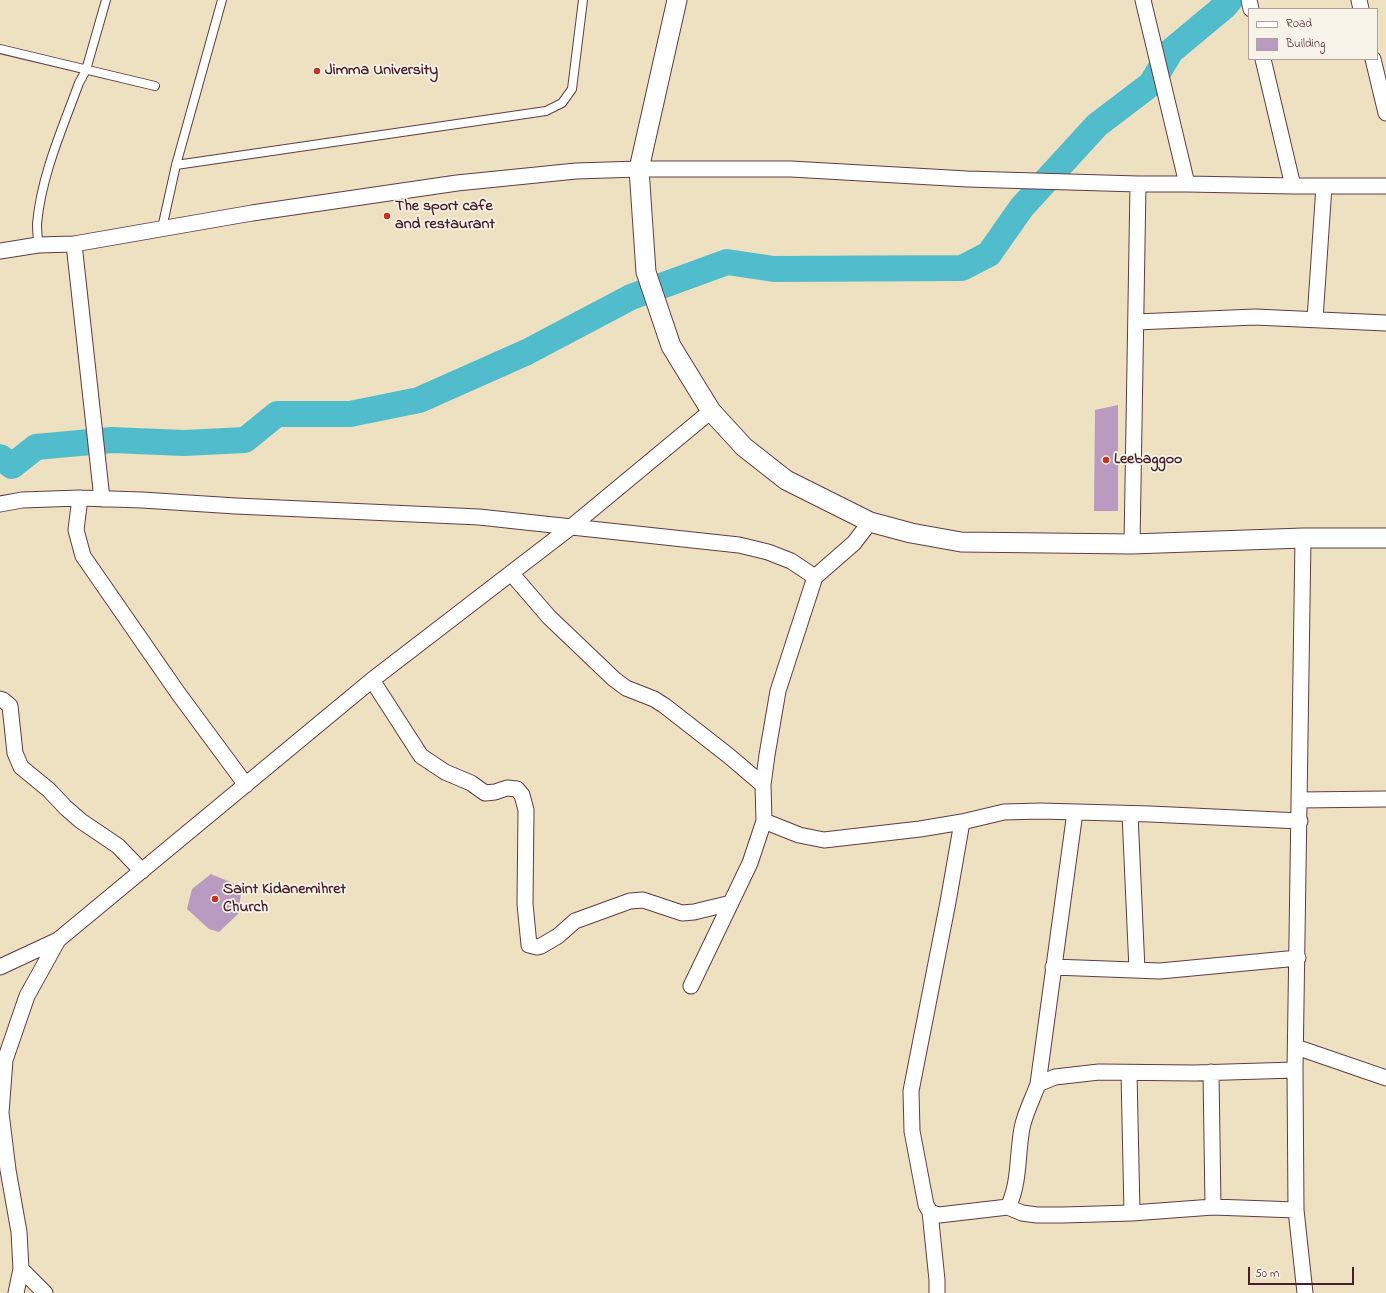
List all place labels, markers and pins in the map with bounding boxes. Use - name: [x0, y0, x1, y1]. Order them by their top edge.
- place label: Jimma University: [325, 61, 438, 81]
- marker: Jimma University: [312, 66, 322, 76]
- place label: The sport cafe and restaurant: [395, 197, 495, 235]
- marker: The sport cafe and restaurant: [382, 211, 392, 221]
- place label: Leebaggoo: [1114, 450, 1182, 470]
- marker: Leebaggoo: [1101, 455, 1111, 465]
- place label: Saint Kidanemihret Church: [223, 880, 346, 918]
- marker: Saint Kidanemihret Church: [210, 894, 220, 904]

